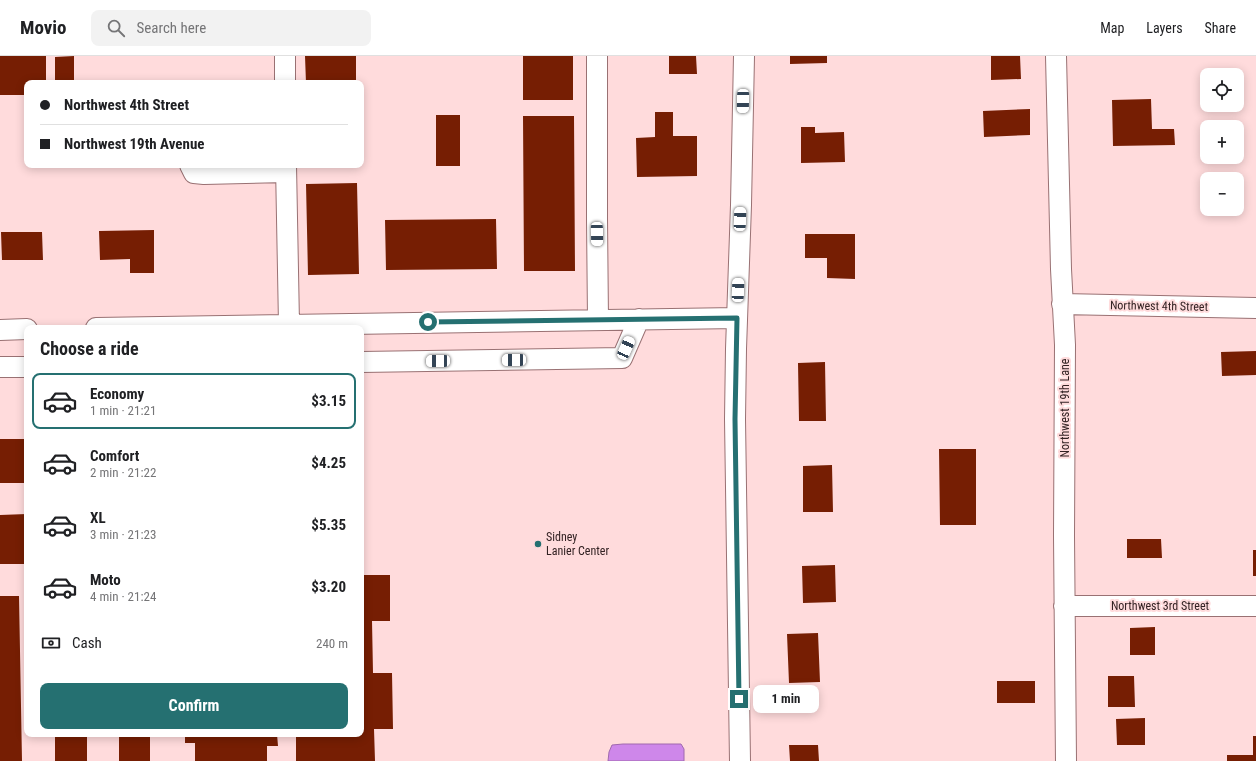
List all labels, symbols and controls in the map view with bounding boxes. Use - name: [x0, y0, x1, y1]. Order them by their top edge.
- search box: [91, 10, 371, 46]
- text: Movio: [20, 16, 67, 39]
- icon: search: [105, 17, 127, 39]
- text: Search here: [137, 19, 206, 37]
- text: Map: [1100, 20, 1124, 36]
- text: Layers: [1146, 20, 1183, 36]
- text: Share: [1205, 20, 1236, 36]
- map controls: [1200, 68, 1244, 216]
- button: locate: [1200, 68, 1244, 112]
- car: [737, 89, 749, 113]
- text: Northwest 4th Street: [64, 96, 189, 114]
- button: +: [1200, 120, 1244, 164]
- text: Northwest 19th Avenue: [64, 135, 204, 153]
- button: −: [1200, 172, 1244, 216]
- car: [734, 207, 746, 231]
- car: [591, 222, 603, 246]
- car: [732, 278, 744, 302]
- street label: Northwest 4th Street: [1110, 298, 1209, 314]
- route start: [419, 313, 437, 331]
- car: [616, 335, 636, 361]
- text: Choose a ride: [40, 338, 139, 359]
- car: [502, 354, 526, 366]
- car: [426, 355, 450, 367]
- street label: Northwest 19th Lane: [1058, 358, 1072, 457]
- icon: car: [42, 383, 78, 419]
- text: Economy: [90, 385, 144, 403]
- text: $3.15: [311, 392, 346, 410]
- text: 1 min · 21:21: [90, 403, 156, 418]
- icon: car: [42, 445, 78, 481]
- text: Comfort: [90, 447, 139, 465]
- text: $4.25: [311, 454, 346, 472]
- text: 2 min · 21:22: [90, 465, 156, 480]
- icon: car: [42, 507, 78, 543]
- text: XL: [90, 509, 106, 527]
- text: $5.35: [311, 516, 346, 534]
- text: 3 min · 21:23: [90, 527, 156, 542]
- place label: Sidney Lanier Center: [546, 530, 609, 558]
- marker: Sidney Lanier Center: [533, 539, 543, 549]
- icon: car: [42, 569, 78, 605]
- text: Moto: [90, 571, 121, 589]
- text: $3.20: [311, 578, 346, 596]
- text: 4 min · 21:24: [90, 589, 156, 604]
- street label: Northwest 3rd Street: [1111, 599, 1210, 613]
- icon: cash: [40, 632, 62, 654]
- text: Cash: [72, 634, 102, 652]
- text: 240 m: [316, 636, 348, 651]
- button: Confirm: [40, 683, 348, 729]
- callout: 1 min: [753, 685, 819, 713]
- route end: [730, 690, 748, 708]
- text: 1 min: [772, 691, 800, 706]

